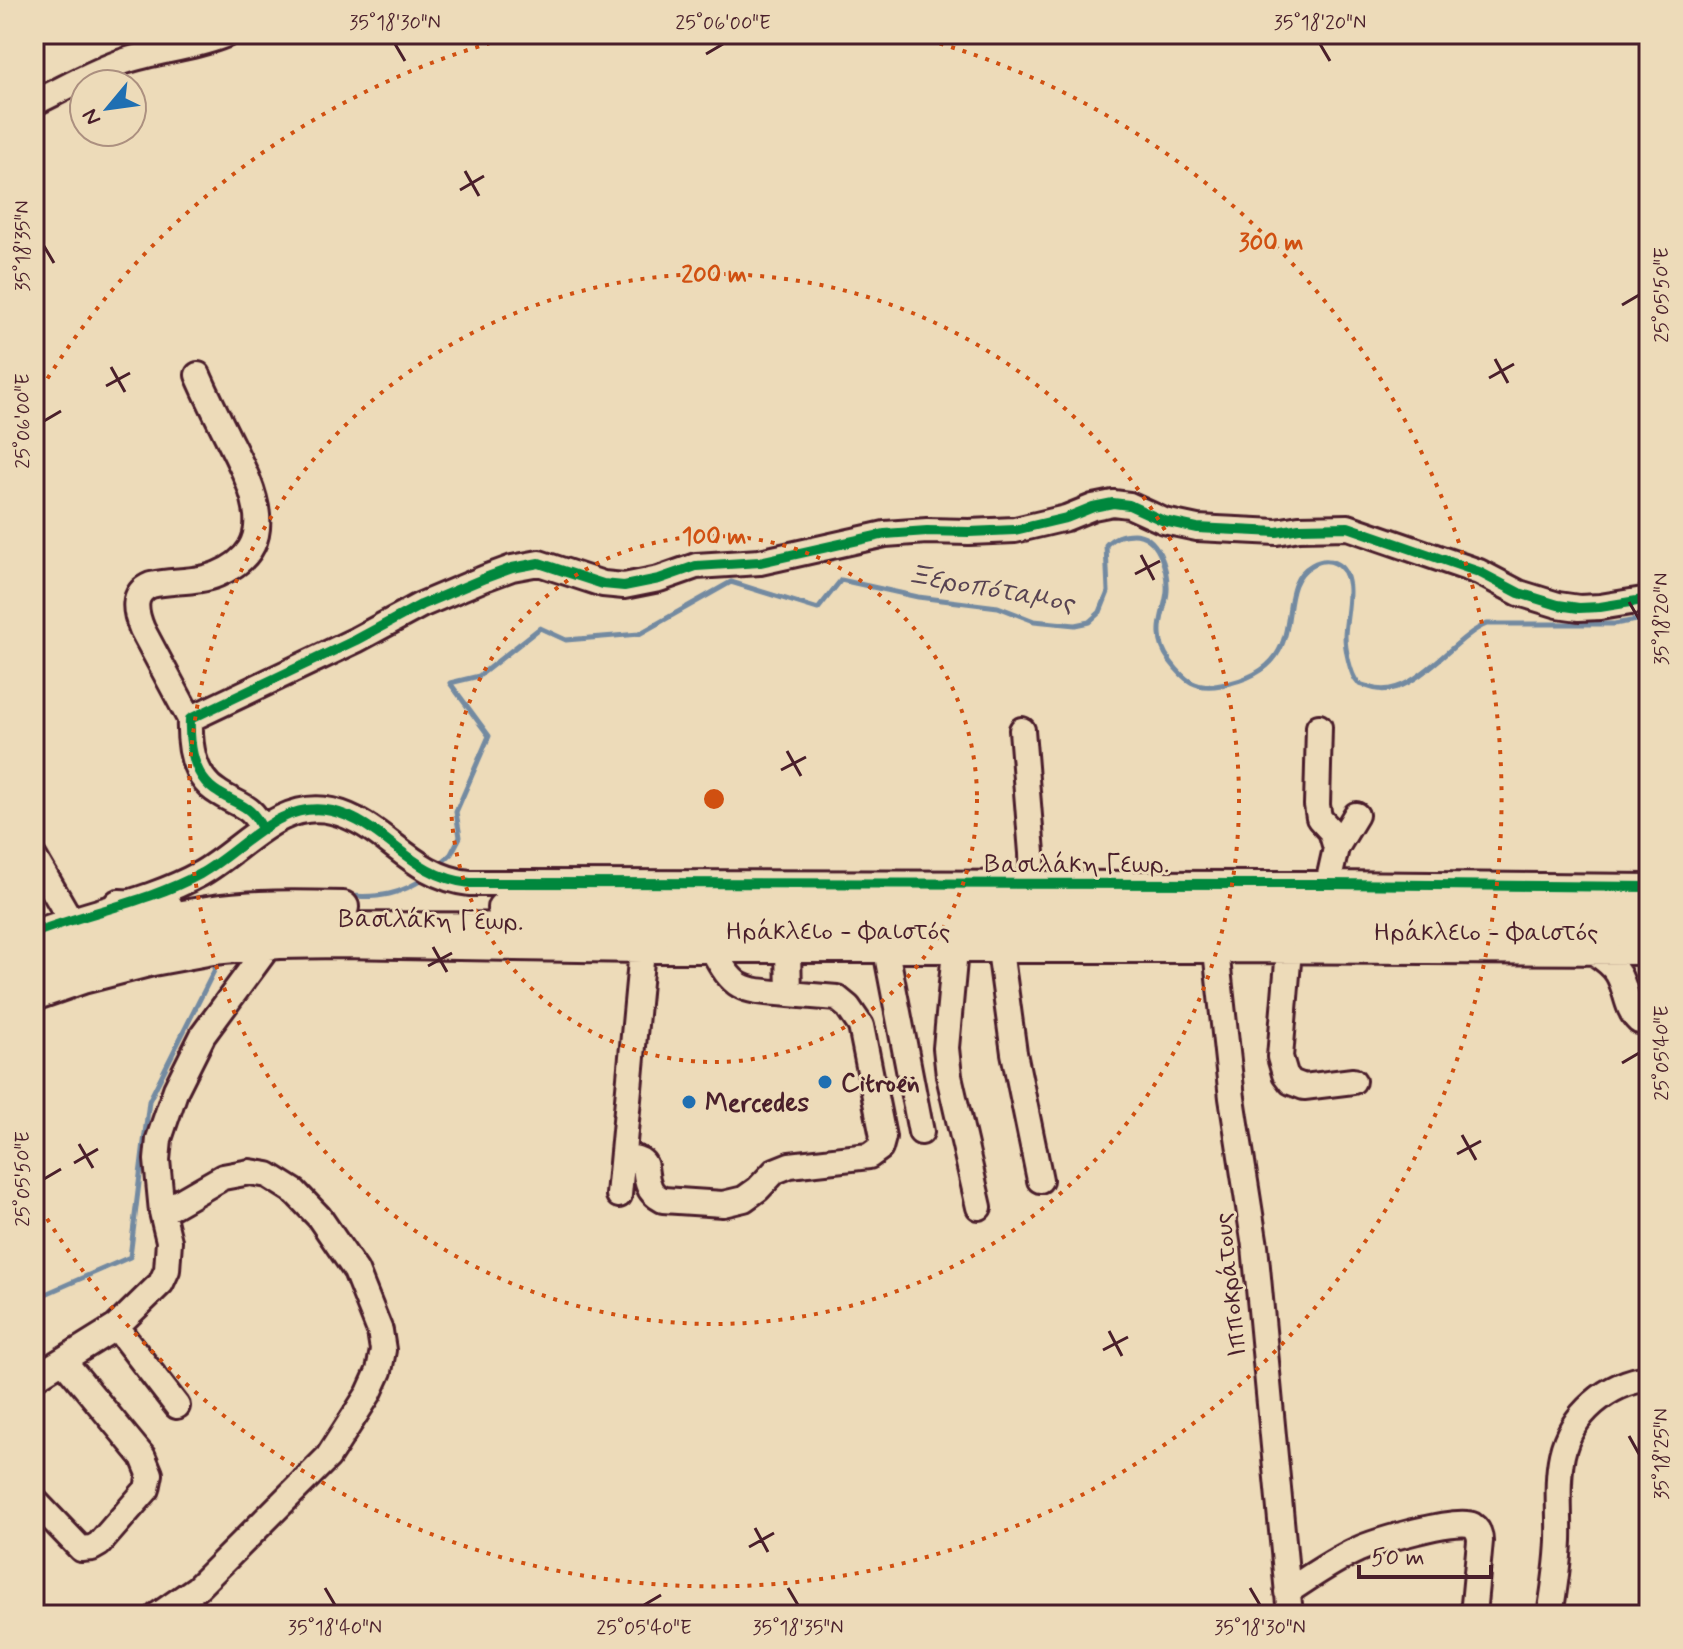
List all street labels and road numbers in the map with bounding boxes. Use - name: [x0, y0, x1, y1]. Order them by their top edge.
- street label: Βασιλάκη Γεωρ.: [985, 848, 1169, 882]
- street label: Βασιλάκη Γεωρ.: [338, 902, 524, 940]
- street label: Ηράκλειο - Φαιστός: [726, 915, 950, 949]
- street label: Ηράκλειο - Φαιστός: [1374, 916, 1598, 950]
- street label: Ιπποκράτους: [1206, 1211, 1255, 1359]

